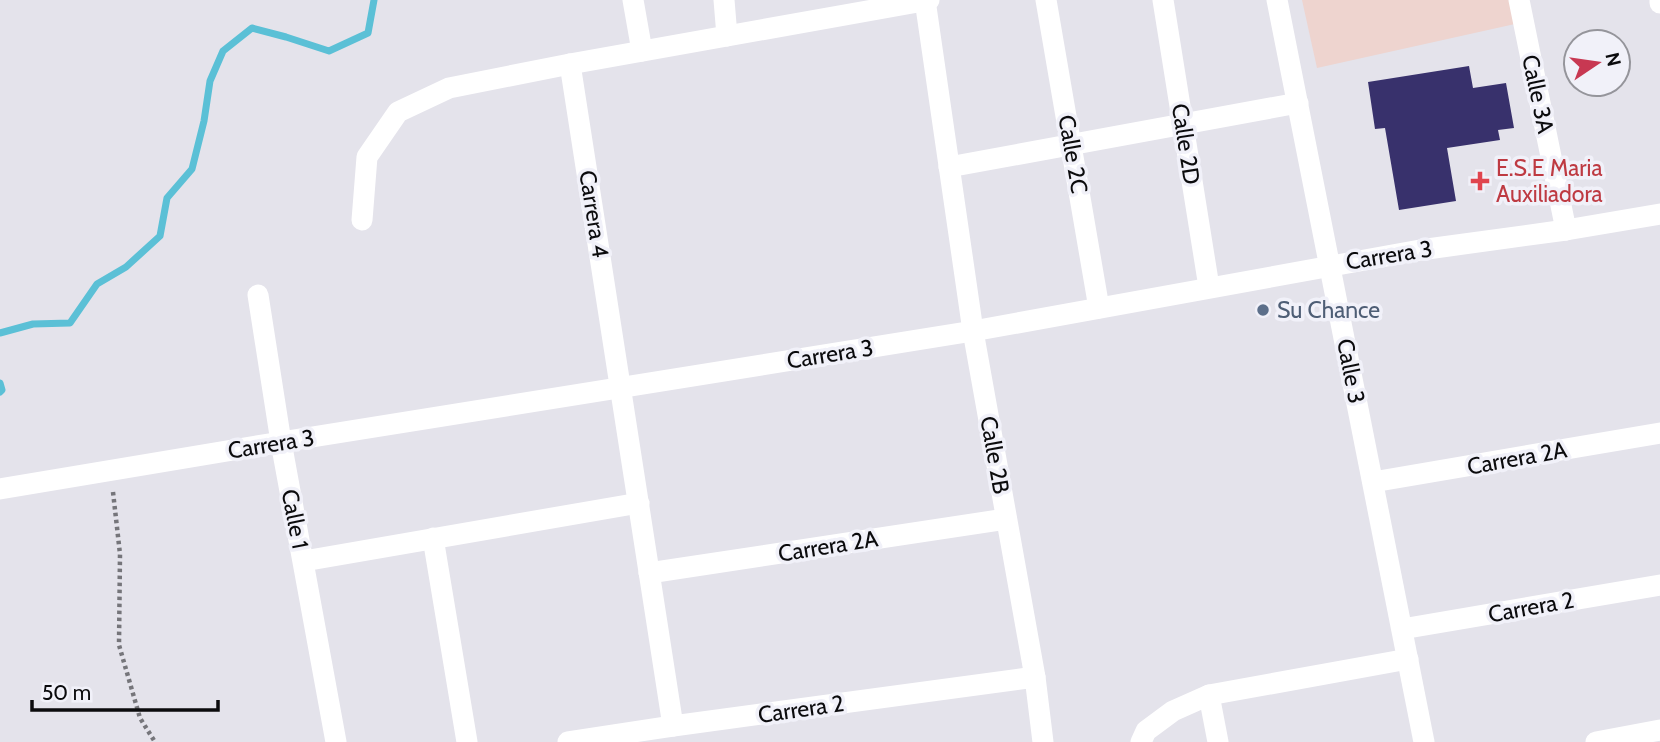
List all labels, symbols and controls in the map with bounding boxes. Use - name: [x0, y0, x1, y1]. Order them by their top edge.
- north arrow: [1562, 28, 1632, 98]
- text: N: [1600, 50, 1626, 68]
- street label: Calle 3A: [1516, 52, 1560, 136]
- street label: Calle 2D: [1166, 101, 1206, 187]
- street label: Calle 2C: [1052, 113, 1094, 195]
- place label: E.S.E Maria Auxiliadora: [1496, 154, 1603, 208]
- street label: Carrera 4: [573, 168, 615, 260]
- marker: E.S.E Maria Auxiliadora: [1470, 171, 1490, 191]
- street label: Carrera 3: [1344, 234, 1434, 276]
- place label: Su Chance: [1277, 296, 1380, 324]
- marker: Su Chance: [1255, 302, 1271, 318]
- street label: Carrera 3: [785, 333, 875, 375]
- street label: Calle 3: [1331, 336, 1371, 406]
- street label: Calle 2B: [974, 414, 1016, 496]
- street label: Carrera 3: [226, 423, 316, 465]
- street label: Carrera 2A: [1465, 435, 1569, 481]
- street label: Calle 1: [275, 487, 315, 551]
- street label: Carrera 2A: [776, 524, 880, 568]
- street label: Carrera 2: [1486, 586, 1576, 628]
- scale bar: [32, 668, 217, 712]
- text: 50 m: [42, 680, 91, 705]
- street label: Carrera 2: [756, 689, 846, 729]

